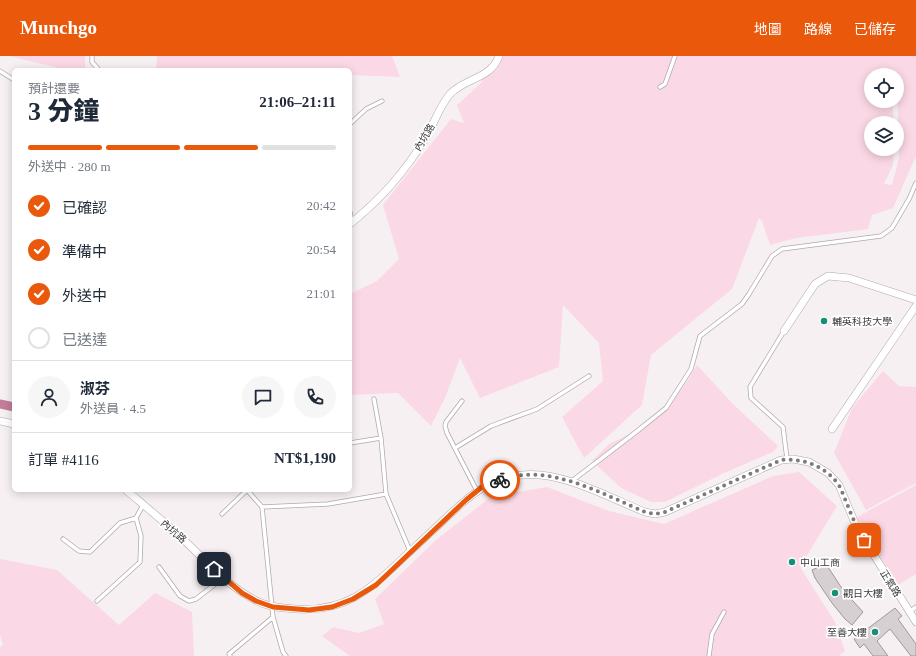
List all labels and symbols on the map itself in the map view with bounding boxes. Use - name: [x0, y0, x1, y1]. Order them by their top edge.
- street label: 內坑路: [412, 122, 437, 153]
- marker: 輔英科技大學: [819, 316, 829, 326]
- place label: 輔英科技大學: [832, 316, 892, 327]
- courier: [480, 460, 520, 500]
- street label: 內坑路: [159, 517, 189, 545]
- pin: [847, 523, 881, 557]
- pin: [197, 552, 231, 586]
- marker: 中山工商: [787, 557, 797, 567]
- place label: 中山工商: [800, 557, 840, 568]
- street label: 正氣路: [878, 568, 903, 599]
- marker: 觀日大樓: [830, 588, 840, 598]
- place label: 觀日大樓: [843, 588, 883, 599]
- place label: 至善大樓: [827, 627, 867, 638]
- marker: 至善大樓: [870, 627, 880, 637]

